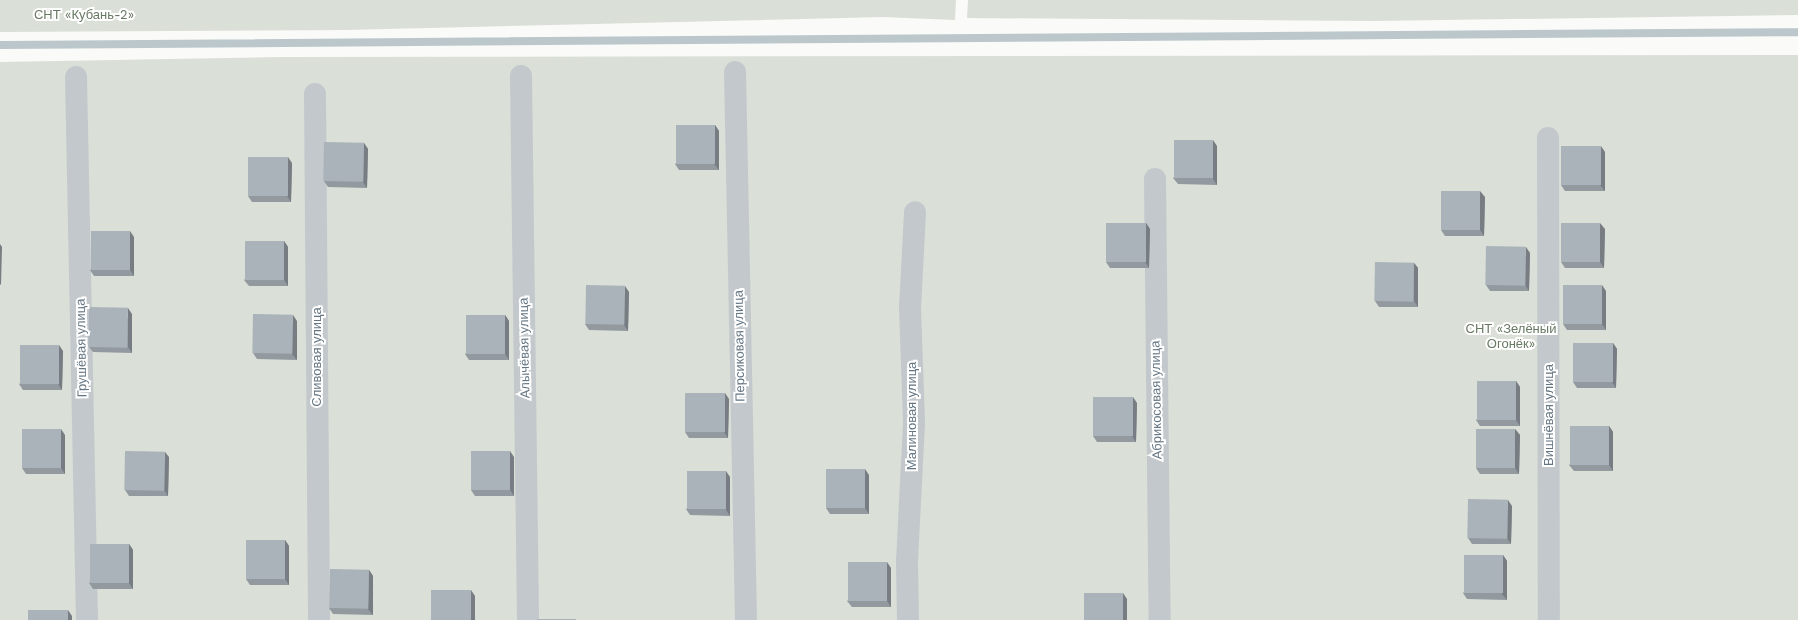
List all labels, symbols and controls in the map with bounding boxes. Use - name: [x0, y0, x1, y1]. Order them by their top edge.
- park label: СНТ «Кубань-2»: [34, 7, 134, 23]
- street label: Персиковая улица: [731, 290, 749, 402]
- street label: Алычёвая улица: [516, 297, 534, 399]
- street label: Грушёвая улица: [73, 298, 91, 398]
- street label: Сливовая улица: [309, 307, 325, 407]
- park label: СНТ «Зелёный Огонёк»: [1466, 322, 1556, 353]
- street label: Абрикосовая улица: [1148, 340, 1166, 460]
- street label: Малиновая улица: [904, 362, 920, 470]
- street label: Вишнёвая улица: [1541, 364, 1557, 466]

